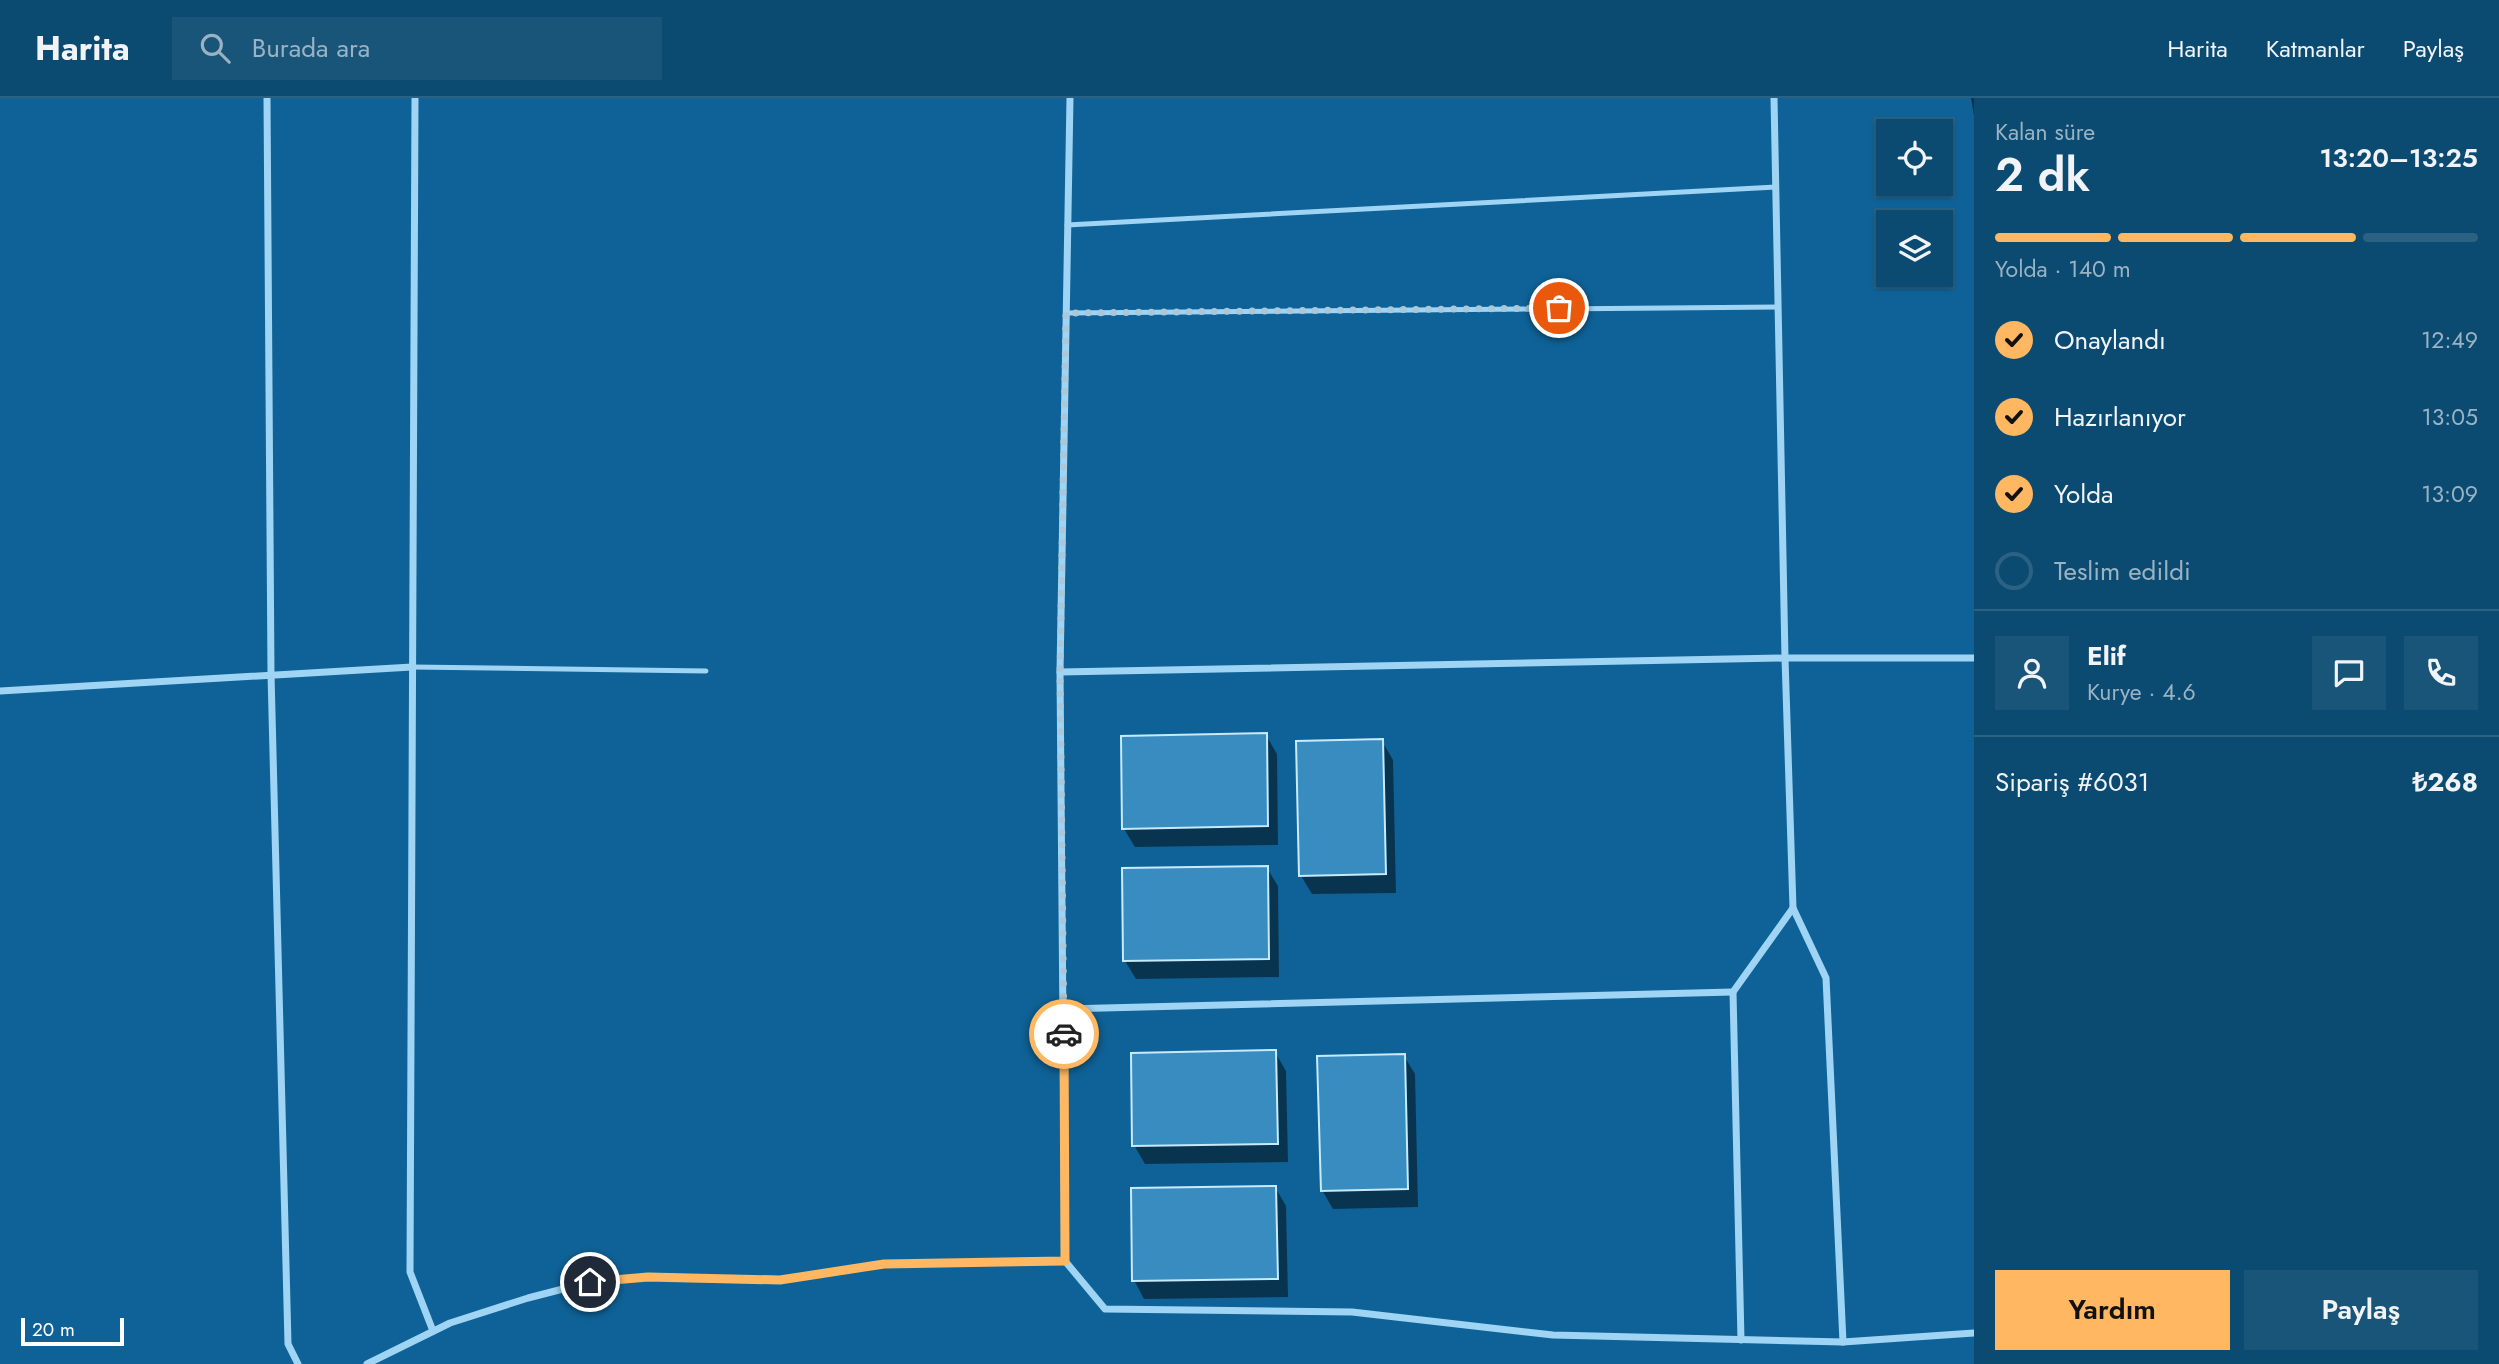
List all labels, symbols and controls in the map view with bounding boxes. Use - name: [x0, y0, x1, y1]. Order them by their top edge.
- search box: [172, 17, 662, 80]
- text: Harita: [35, 25, 130, 72]
- icon: search: [196, 29, 234, 67]
- text: Burada ara: [252, 29, 370, 67]
- text: Harita: [2167, 31, 2228, 66]
- text: Katmanlar: [2266, 31, 2365, 66]
- text: Paylaş: [2403, 31, 2464, 66]
- text: Kalan süre: [1995, 115, 2095, 149]
- map controls: [1876, 119, 1953, 287]
- button: locate: [1876, 119, 1953, 196]
- text: 13:20–13:25: [2319, 139, 2478, 177]
- text: 2 dk: [1995, 142, 2090, 208]
- button: layers: [1876, 210, 1953, 287]
- text: Yolda · 140 m: [1995, 252, 2131, 286]
- pin: [1529, 278, 1589, 338]
- icon: bag: [1540, 289, 1578, 327]
- icon: check: [1995, 321, 2033, 359]
- text: Onaylandı: [2054, 321, 2166, 359]
- text: 12:49: [2421, 323, 2478, 357]
- icon: check: [1995, 398, 2033, 436]
- text: Hazırlanıyor: [2054, 398, 2186, 436]
- text: 13:05: [2421, 400, 2478, 434]
- icon: check: [1995, 475, 2033, 513]
- text: Yolda: [2054, 475, 2114, 513]
- text: 13:09: [2421, 477, 2478, 511]
- text: Teslim edildi: [2054, 552, 2191, 590]
- button: person: [1995, 636, 2069, 710]
- button: chat: [2312, 636, 2386, 710]
- button: phone: [2404, 636, 2478, 710]
- text: Elif: [2087, 637, 2126, 675]
- text: Kurye · 4.6: [2087, 675, 2196, 709]
- text: Sipariş #6031: [1995, 763, 2150, 801]
- text: ₺268: [2412, 763, 2478, 801]
- courier: [1029, 999, 1099, 1069]
- icon: car: [1045, 1015, 1083, 1053]
- pin: [560, 1252, 620, 1312]
- icon: home: [571, 1263, 609, 1301]
- button: Yardım: [1995, 1270, 2230, 1350]
- button: Paylaş: [2244, 1270, 2478, 1350]
- scale bar: [21, 1315, 124, 1347]
- text: 20 m: [32, 1316, 75, 1343]

